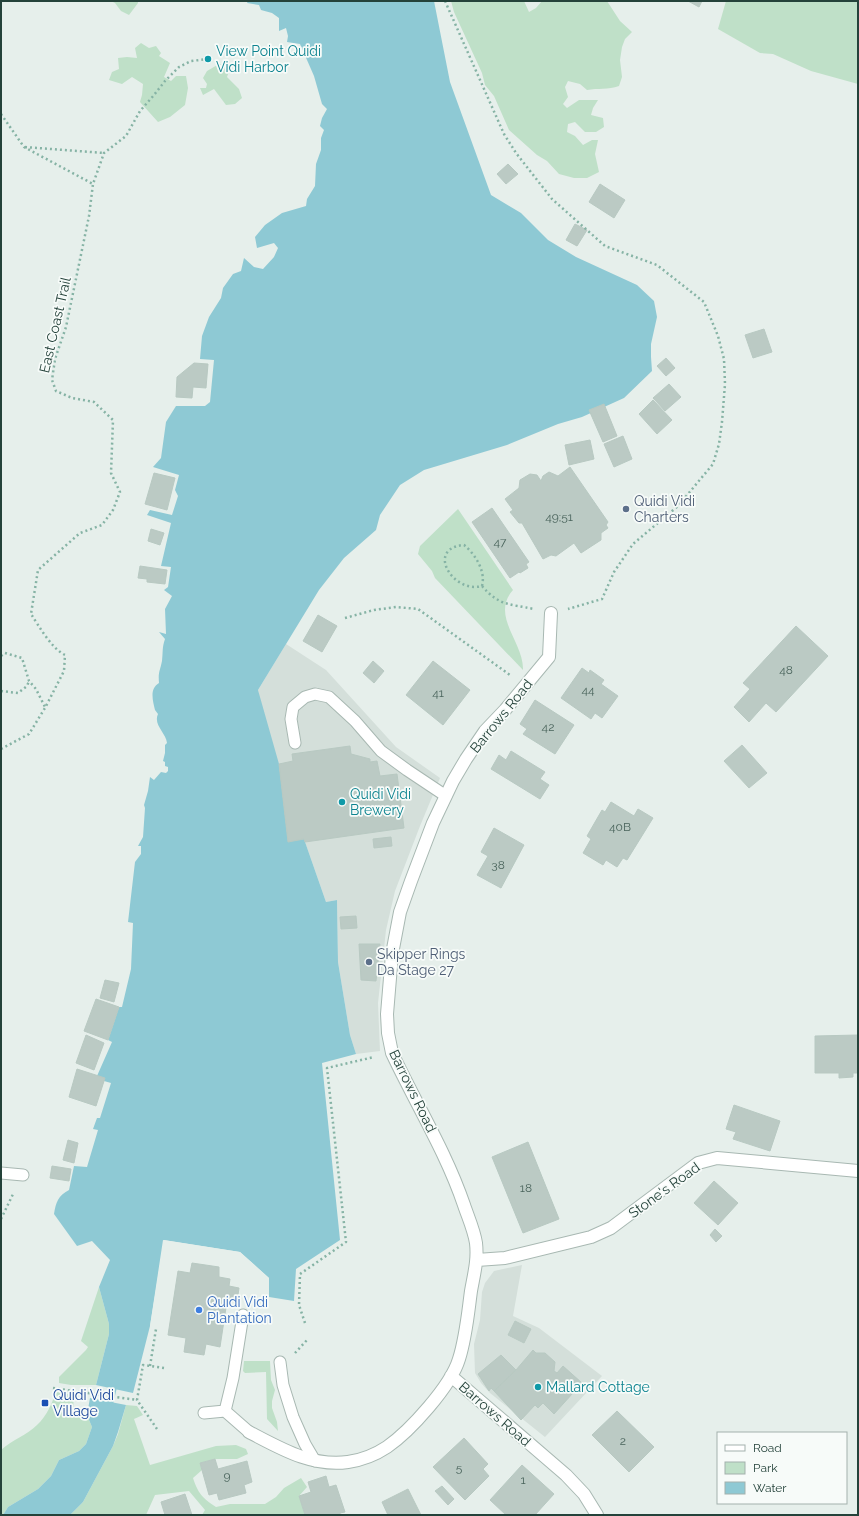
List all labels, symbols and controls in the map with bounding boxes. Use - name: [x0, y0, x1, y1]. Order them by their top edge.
- place label: View Point Quidi Vidi Harbor: [216, 43, 321, 75]
- marker: View Point Quidi Vidi Harbor: [203, 54, 213, 64]
- street label: East Coast Trail: [36, 275, 74, 375]
- place label: Quidi Vidi Charters: [634, 493, 695, 525]
- marker: Quidi Vidi Charters: [621, 504, 631, 514]
- house number: 49;51: [545, 510, 573, 524]
- house number: 47: [494, 535, 507, 549]
- house number: 48: [779, 663, 793, 677]
- street label: Barrows Road: [467, 676, 535, 756]
- house number: 44: [581, 683, 595, 697]
- house number: 41: [432, 686, 444, 700]
- house number: 42: [542, 720, 554, 734]
- place label: Quidi Vidi Brewery: [350, 786, 411, 818]
- marker: Quidi Vidi Brewery: [337, 797, 347, 807]
- house number: 40B: [609, 820, 631, 834]
- house number: 38: [491, 858, 505, 872]
- place label: Skipper Rings Da Stage 27: [377, 946, 466, 978]
- marker: Skipper Rings Da Stage 27: [364, 957, 374, 967]
- street label: Barrows Road: [386, 1047, 440, 1135]
- street label: Stone's Road: [625, 1159, 703, 1221]
- house number: 18: [520, 1181, 532, 1195]
- place label: Quidi Vidi Plantation: [207, 1294, 272, 1326]
- marker: Quidi Vidi Plantation: [194, 1305, 204, 1315]
- street label: Barrows Road: [456, 1379, 534, 1449]
- place label: Mallard Cottage: [546, 1379, 650, 1395]
- marker: Mallard Cottage: [533, 1382, 543, 1392]
- place label: Quidi Vidi Village: [53, 1387, 114, 1419]
- marker: Quidi Vidi Village: [40, 1398, 50, 1408]
- legend: [717, 1432, 847, 1504]
- house number: 2: [620, 1434, 626, 1448]
- text: Road: [753, 1441, 782, 1455]
- house number: 5: [456, 1461, 463, 1475]
- text: Park: [753, 1461, 778, 1475]
- house number: 9: [223, 1469, 231, 1483]
- house number: 1: [520, 1473, 526, 1487]
- text: Water: [753, 1481, 787, 1495]

